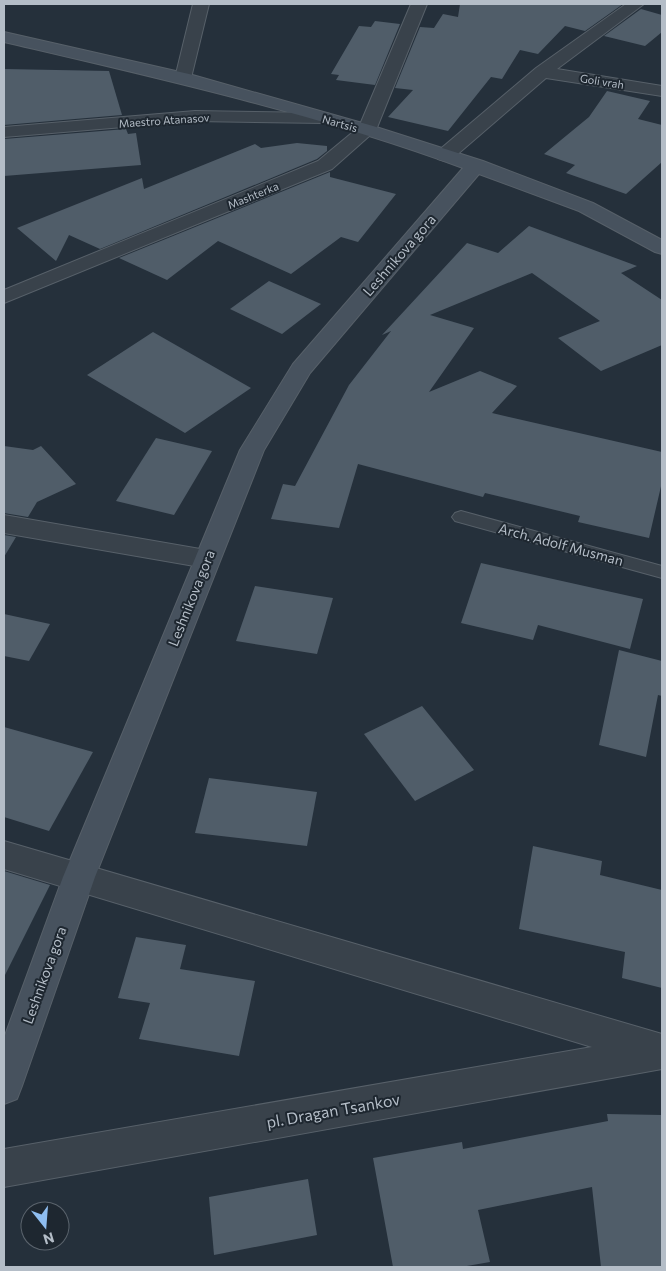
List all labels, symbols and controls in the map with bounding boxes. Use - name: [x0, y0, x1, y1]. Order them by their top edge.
- street label: Goli vrah: [579, 71, 625, 91]
- street label: Maestro Atanasov: [118, 110, 210, 130]
- street label: Nartsis: [321, 112, 359, 134]
- street label: Mashterka: [226, 179, 280, 211]
- street label: Leshnikova gora: [359, 211, 439, 299]
- street label: Arch. Adolf Musman: [497, 519, 625, 569]
- street label: Leshnikova gora: [164, 547, 218, 649]
- street label: Leshnikova gora: [18, 924, 70, 1026]
- street label: pl. Dragan Tsankov: [265, 1089, 401, 1131]
- north arrow: [20, 1201, 70, 1251]
- text: N: [41, 1229, 56, 1249]

